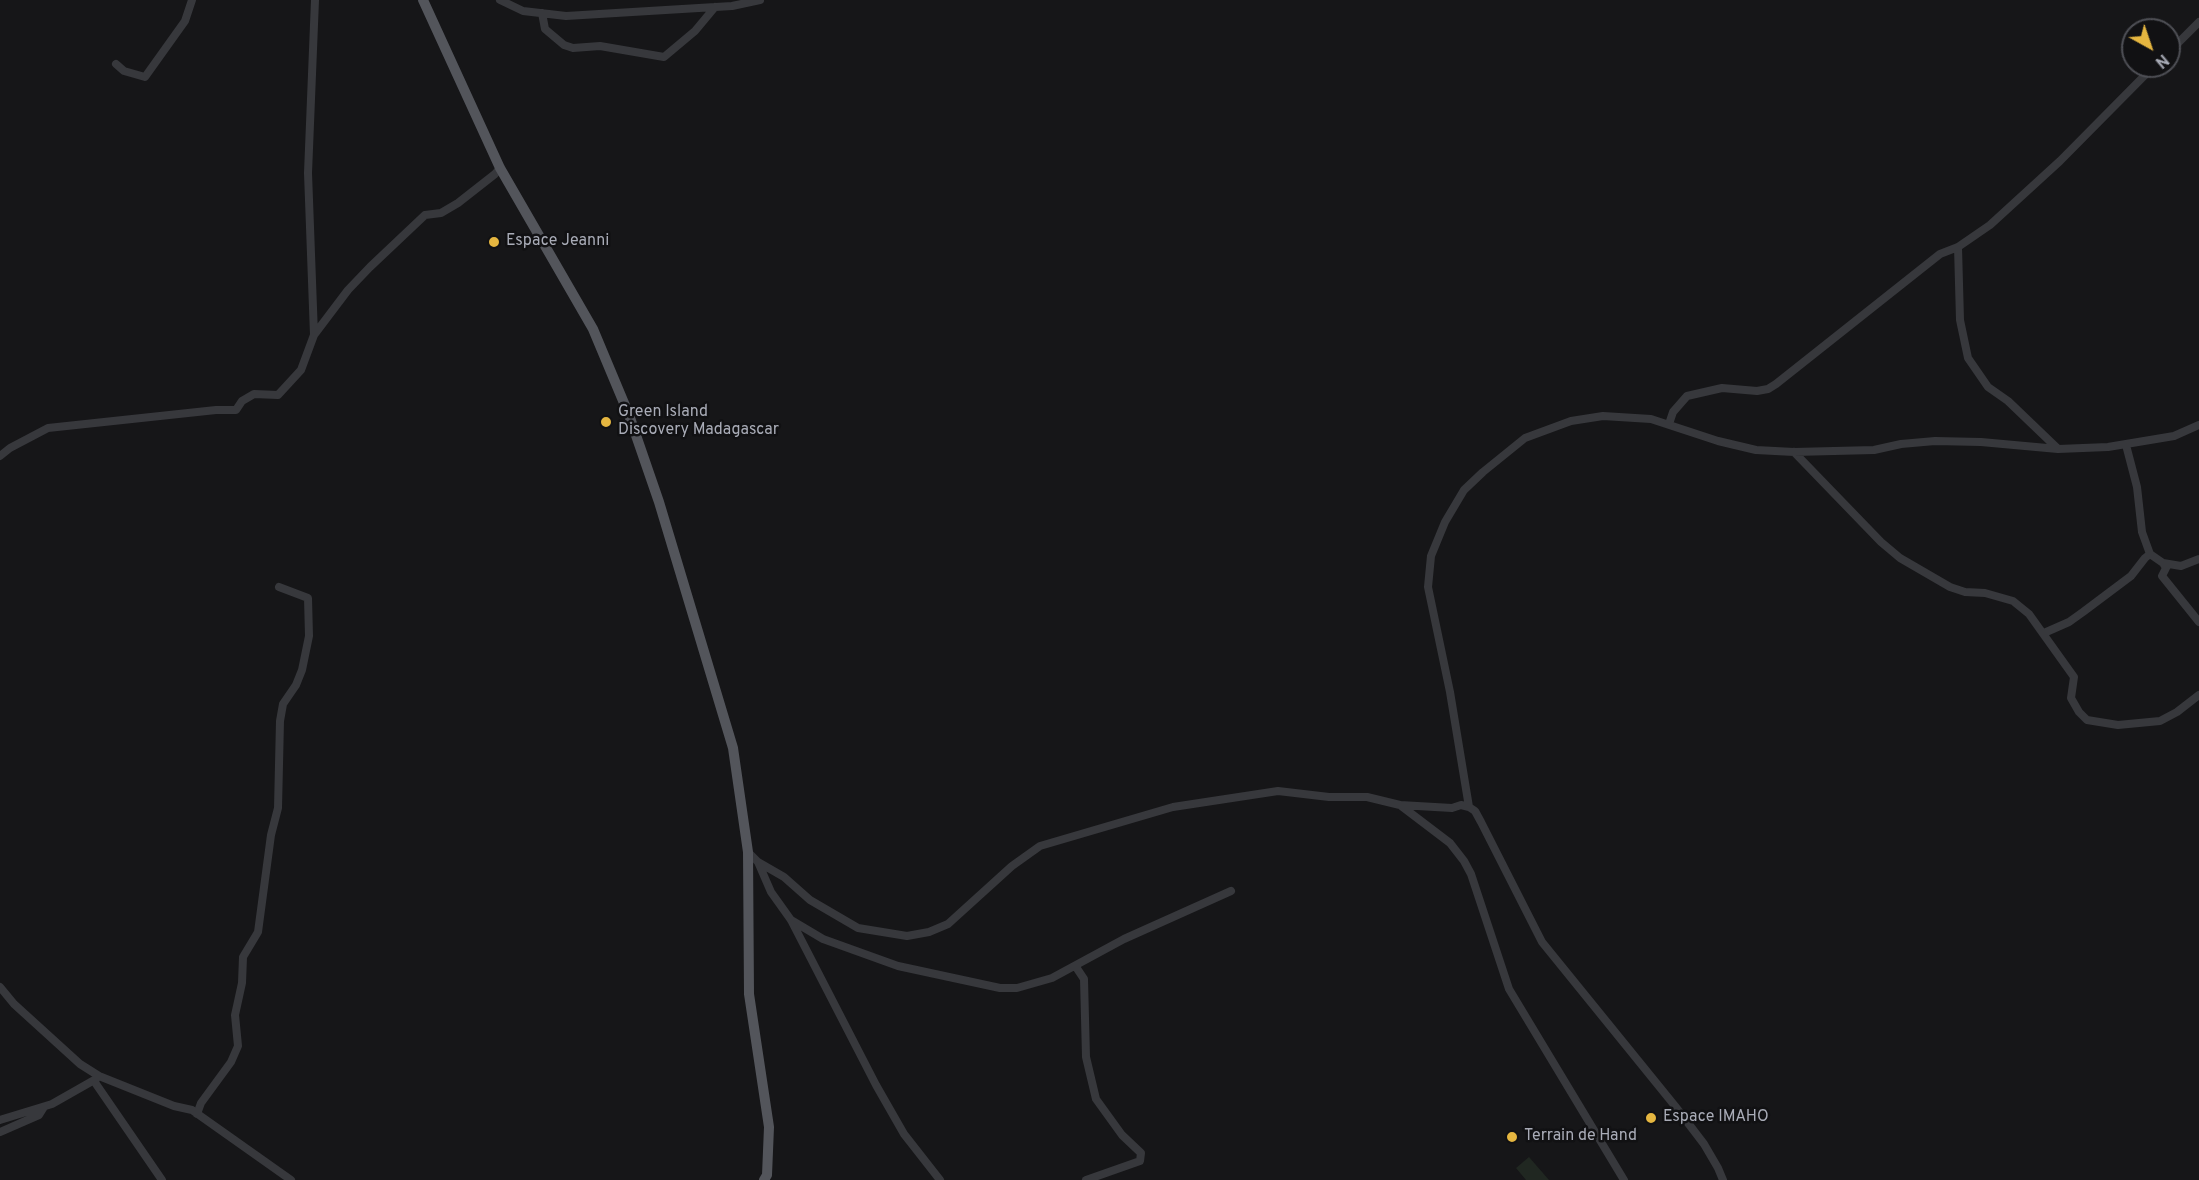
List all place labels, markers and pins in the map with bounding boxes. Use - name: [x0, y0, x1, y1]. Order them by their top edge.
- place label: Espace Jeanni: [506, 232, 609, 252]
- marker: Espace Jeanni: [487, 235, 501, 249]
- place label: Green Island Discovery Madagascar: [618, 403, 779, 441]
- marker: Green Island Discovery Madagascar: [599, 415, 613, 429]
- place label: Espace IMAHO: [1663, 1108, 1769, 1128]
- marker: Espace IMAHO: [1644, 1111, 1658, 1125]
- place label: Terrain de Hand: [1524, 1127, 1637, 1147]
- marker: Terrain de Hand: [1505, 1130, 1519, 1144]

